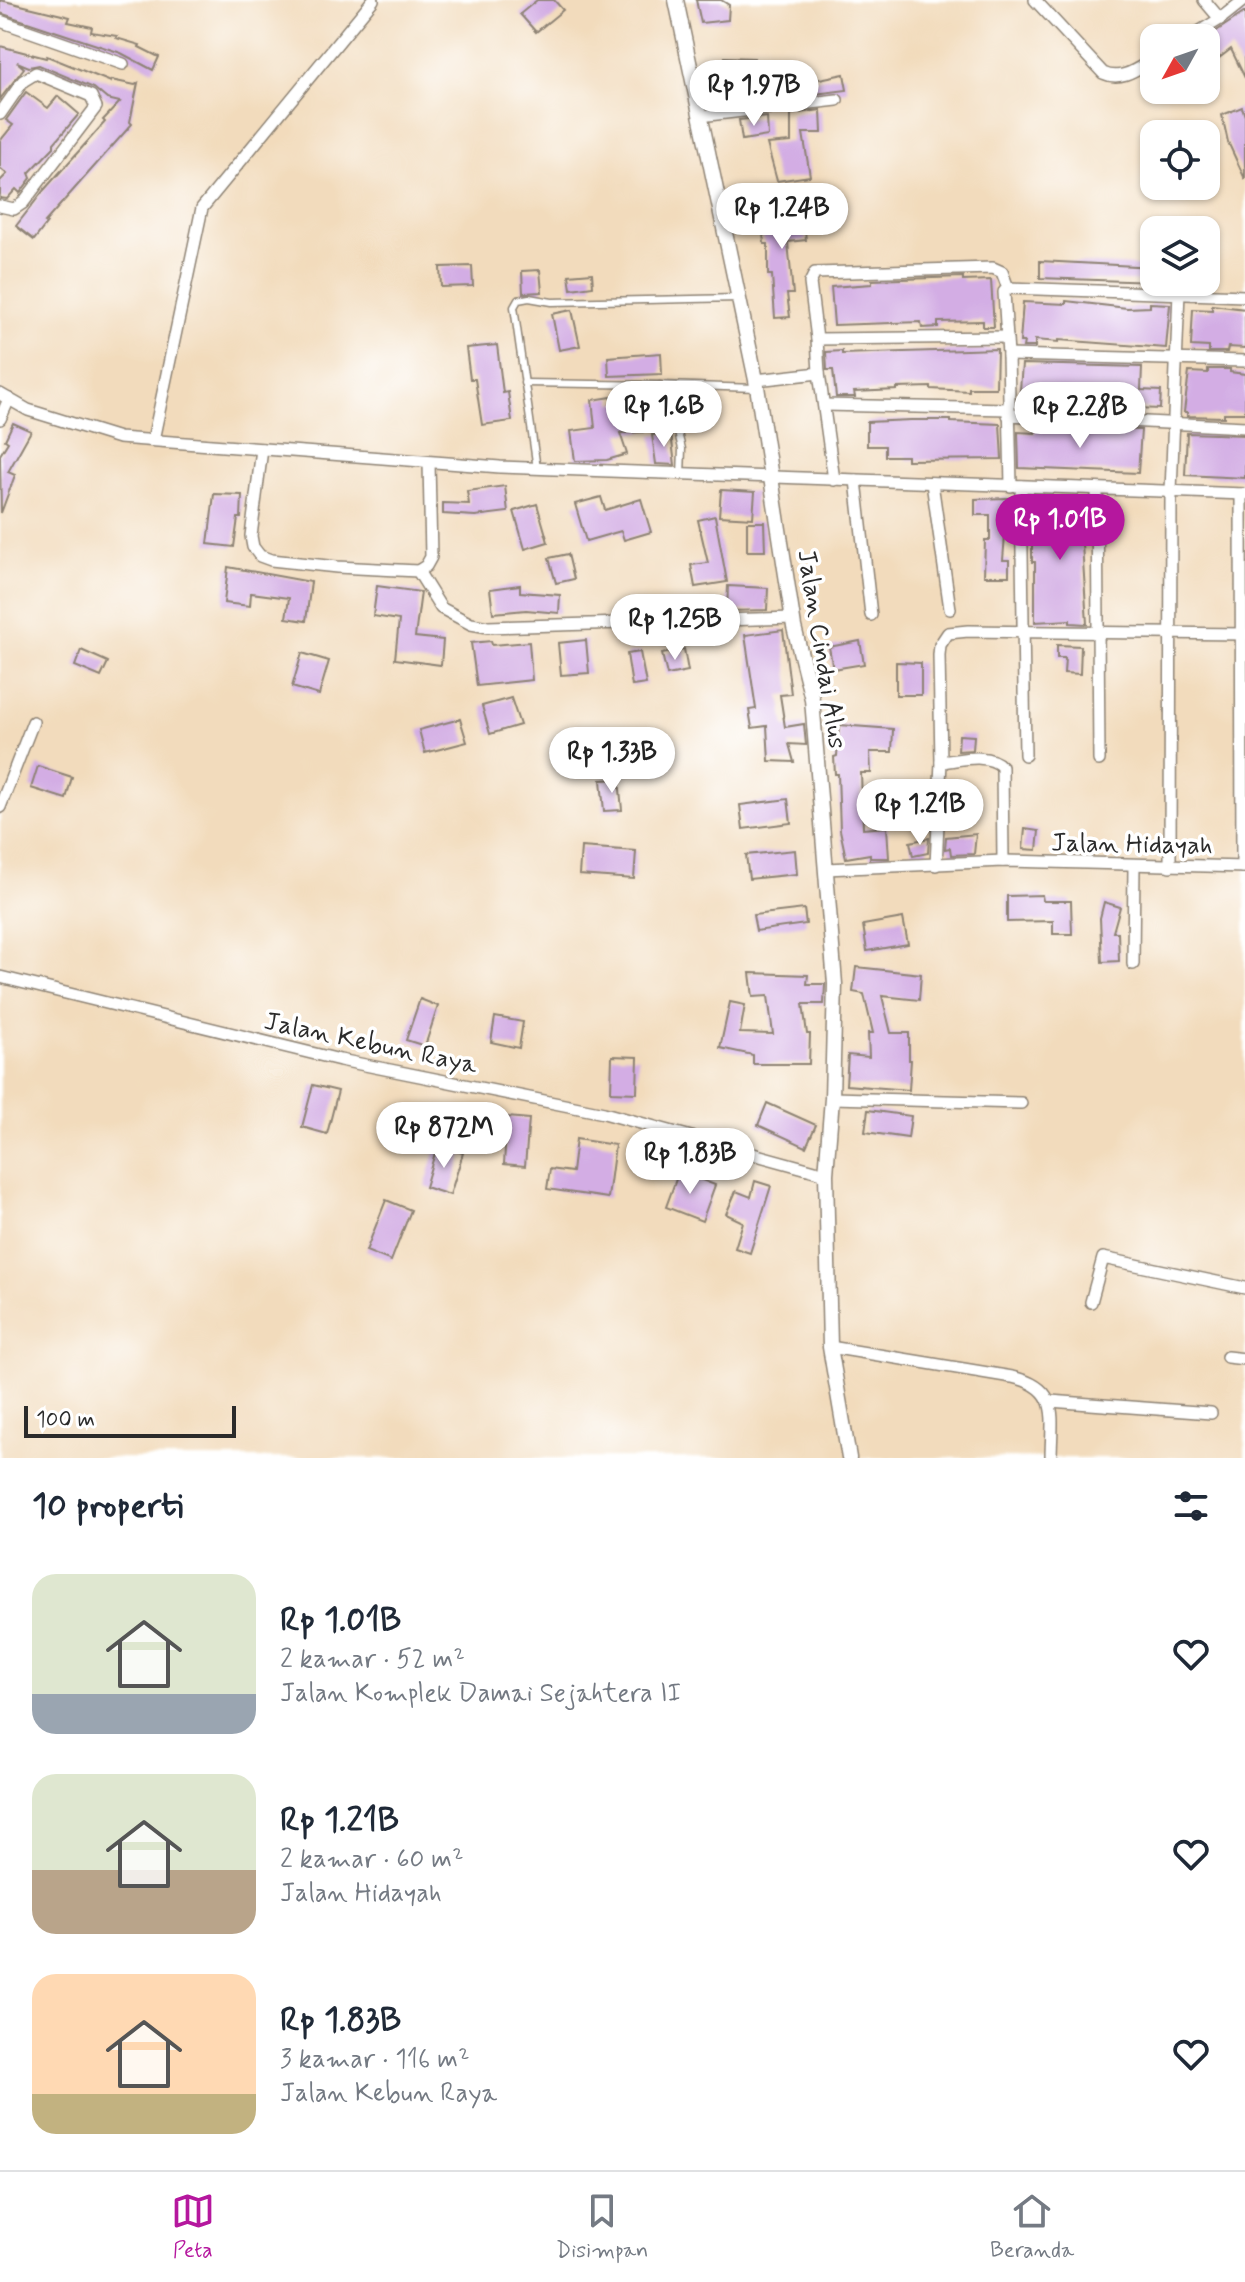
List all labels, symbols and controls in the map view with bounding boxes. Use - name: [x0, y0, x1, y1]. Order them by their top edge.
- north arrow: [1140, 24, 1220, 104]
- map controls: [1140, 24, 1220, 296]
- pin: Rp 1.97B: [671, 60, 837, 128]
- text: Rp 1.97B: [708, 69, 800, 103]
- button: locate: [1140, 120, 1220, 200]
- pin: Rp 1.24B: [699, 183, 865, 251]
- text: Rp 1.24B: [734, 192, 830, 226]
- button: layers: [1140, 216, 1220, 296]
- pin: Rp 1.6B: [590, 381, 738, 449]
- pin: Rp 2.28B: [997, 382, 1163, 450]
- text: Rp 1.6B: [624, 390, 704, 424]
- text: Rp 2.28B: [1032, 391, 1128, 425]
- pin: Rp 1.01B: [977, 494, 1143, 562]
- text: Rp 1.01B: [1014, 503, 1106, 537]
- street label: Jalan Cindai Alus: [788, 547, 854, 751]
- pin: Rp 1.25B: [592, 594, 758, 662]
- text: Rp 1.25B: [628, 603, 722, 637]
- pin: Rp 1.33B: [529, 727, 695, 795]
- text: Rp 1.33B: [567, 736, 657, 770]
- pin: Rp 1.21B: [837, 779, 1003, 847]
- text: Rp 1.21B: [875, 788, 965, 822]
- street label: Jalan Hidayah: [1051, 827, 1213, 863]
- street label: Jalan Kebun Raya: [261, 1005, 481, 1083]
- pin: Rp 872M: [370, 1102, 518, 1170]
- text: Rp 872M: [394, 1111, 494, 1145]
- pin: Rp 1.83B: [607, 1128, 773, 1196]
- text: Rp 1.83B: [644, 1137, 736, 1171]
- scale bar: [24, 1402, 236, 1438]
- text: 100 m: [36, 1406, 95, 1434]
- text: 10 properti: [32, 1484, 183, 1529]
- icon: filters: [1169, 1484, 1213, 1528]
- text: Rp 1.01B: [280, 1598, 401, 1643]
- icon: home: [96, 1606, 192, 1702]
- icon: heart: [1169, 1632, 1213, 1676]
- text: 2 kamar · 52 m²: [280, 1643, 465, 1677]
- text: Jalan Komplek Damai Sejahtera II: [280, 1677, 681, 1711]
- text: Rp 1.21B: [280, 1798, 399, 1843]
- icon: home: [96, 1806, 192, 1902]
- icon: heart: [1169, 1832, 1213, 1876]
- text: 2 kamar · 60 m²: [280, 1843, 464, 1877]
- text: Jalan Hidayah: [280, 1877, 442, 1911]
- text: Rp 1.83B: [280, 1998, 401, 2043]
- icon: home: [96, 2006, 192, 2102]
- icon: heart: [1169, 2032, 1213, 2076]
- text: 3 kamar · 116 m²: [280, 2043, 469, 2077]
- text: Jalan Kebun Raya: [280, 2077, 497, 2111]
- tab: Peta: [171, 2189, 215, 2265]
- tab: Disimpan: [556, 2189, 649, 2265]
- tab: Beranda: [990, 2189, 1074, 2265]

